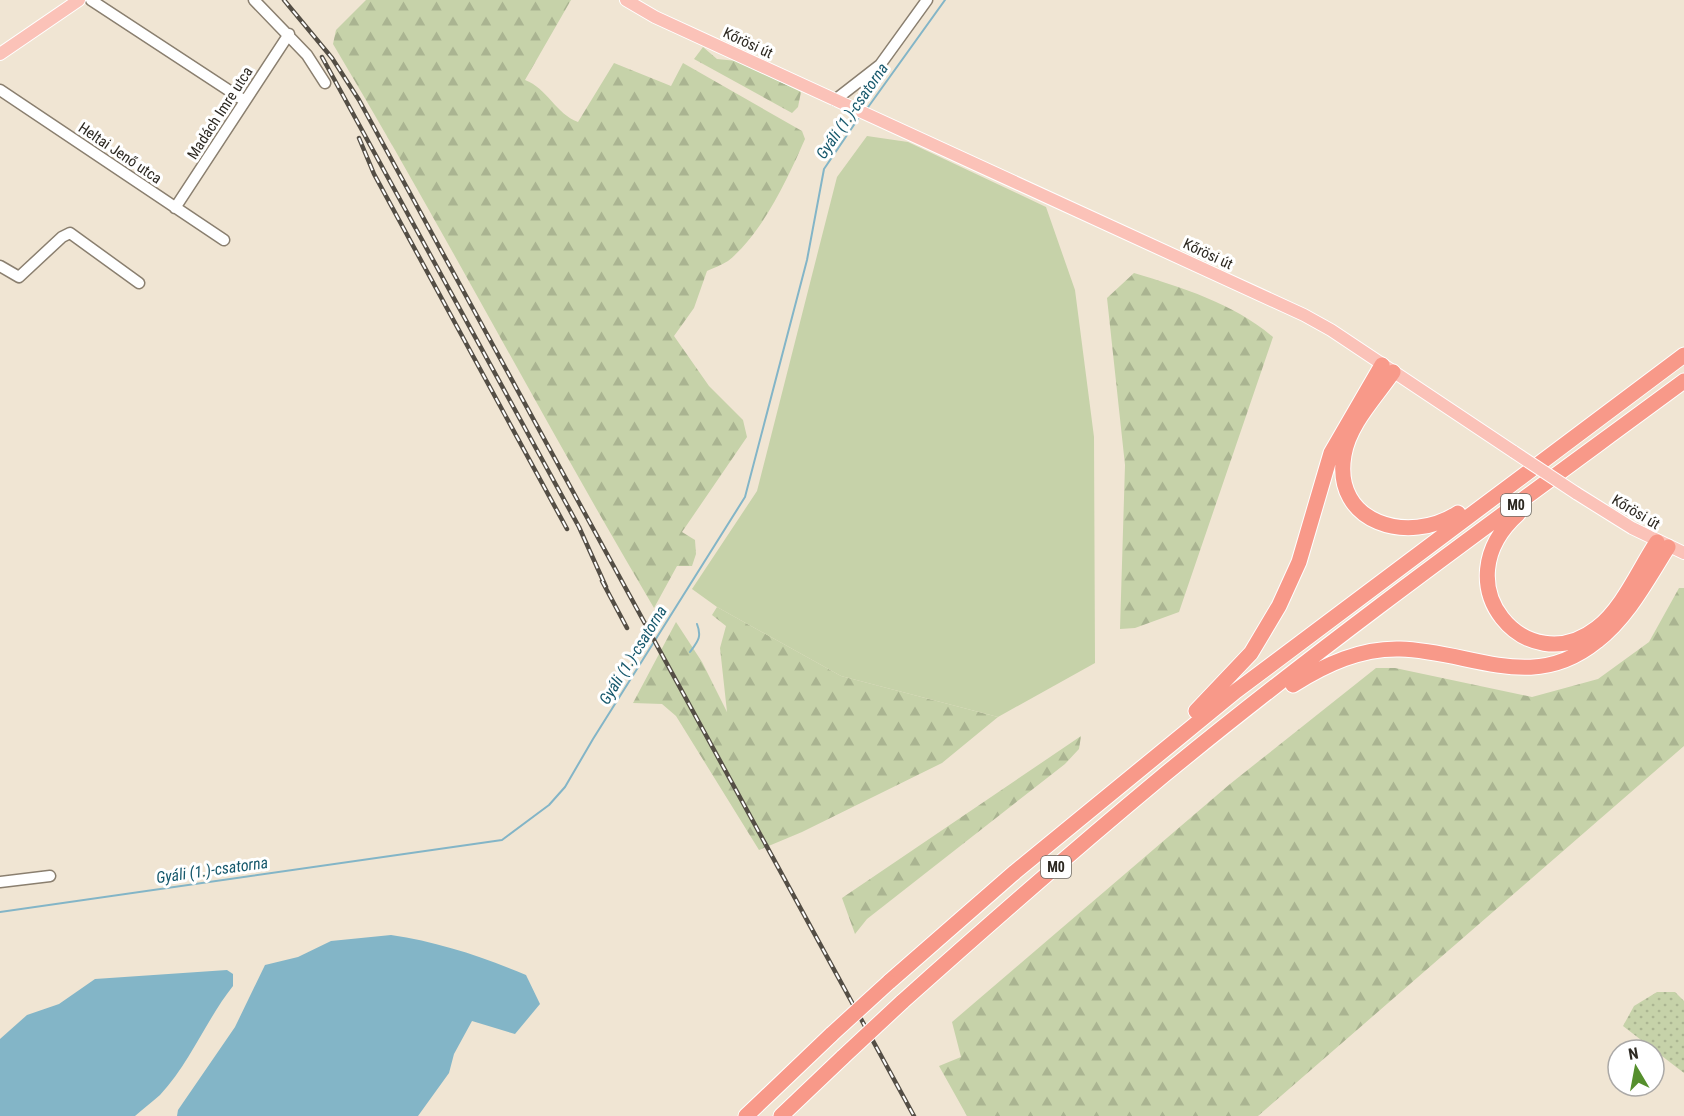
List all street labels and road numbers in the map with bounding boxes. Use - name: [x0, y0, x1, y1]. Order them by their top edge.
- street label: Kőrösi út: [720, 24, 776, 62]
- street label: Madách Imre utca: [183, 63, 257, 163]
- street label: Heltai Jenő utca: [75, 119, 165, 187]
- street label: Kőrösi út: [1180, 235, 1236, 273]
- street label: Kőrösi út: [1609, 491, 1663, 533]
- road number: M0: [1501, 494, 1531, 516]
- road number: M0: [1041, 856, 1071, 878]

